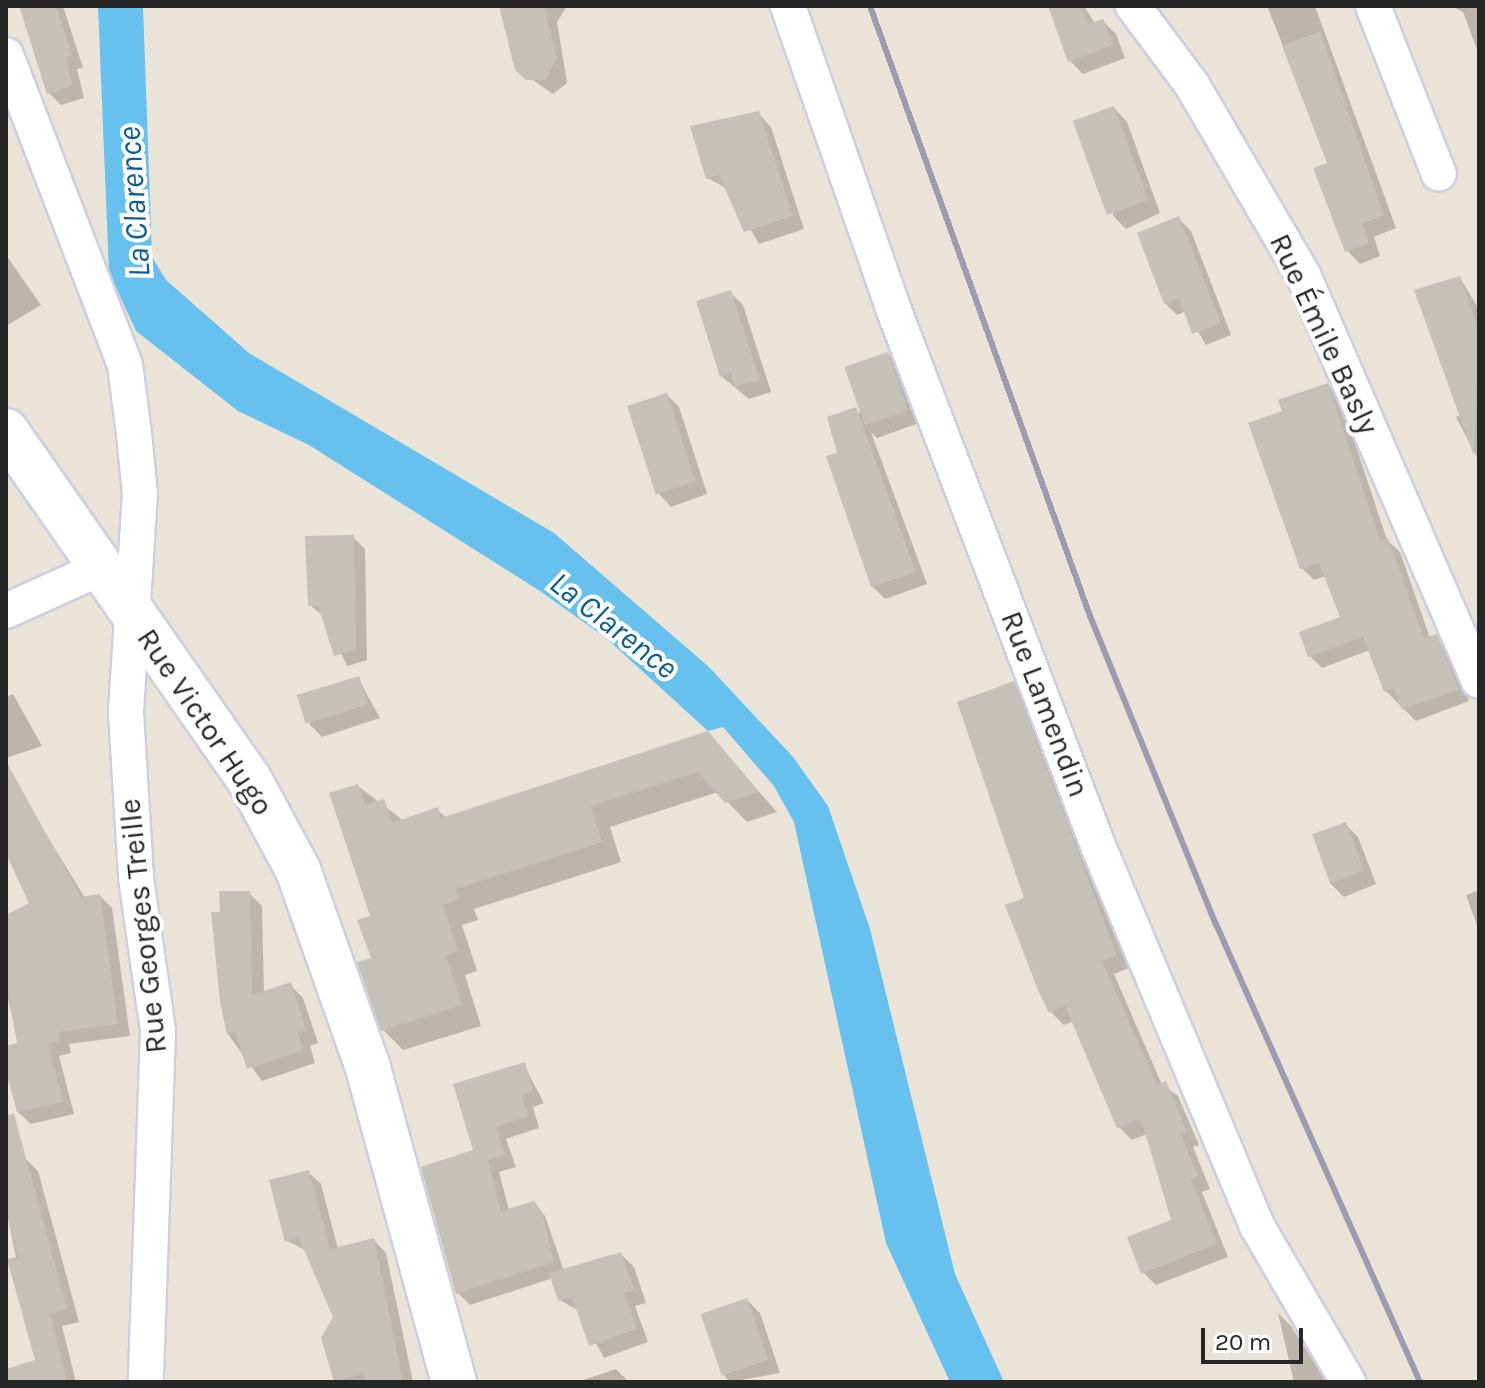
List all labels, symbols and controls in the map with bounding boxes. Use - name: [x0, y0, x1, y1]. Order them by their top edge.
- water label: La Clarence: [111, 125, 159, 279]
- street label: Rue Émile Basly: [1262, 228, 1386, 440]
- water label: La Clarence: [542, 564, 684, 688]
- street label: Rue Lamendin: [993, 606, 1097, 802]
- street label: Rue Victor Hugo: [129, 622, 281, 822]
- street label: Rue Georges Treille: [112, 797, 174, 1055]
- scale bar: [1205, 1312, 1307, 1362]
- text: 20 m: [1215, 1328, 1271, 1356]

